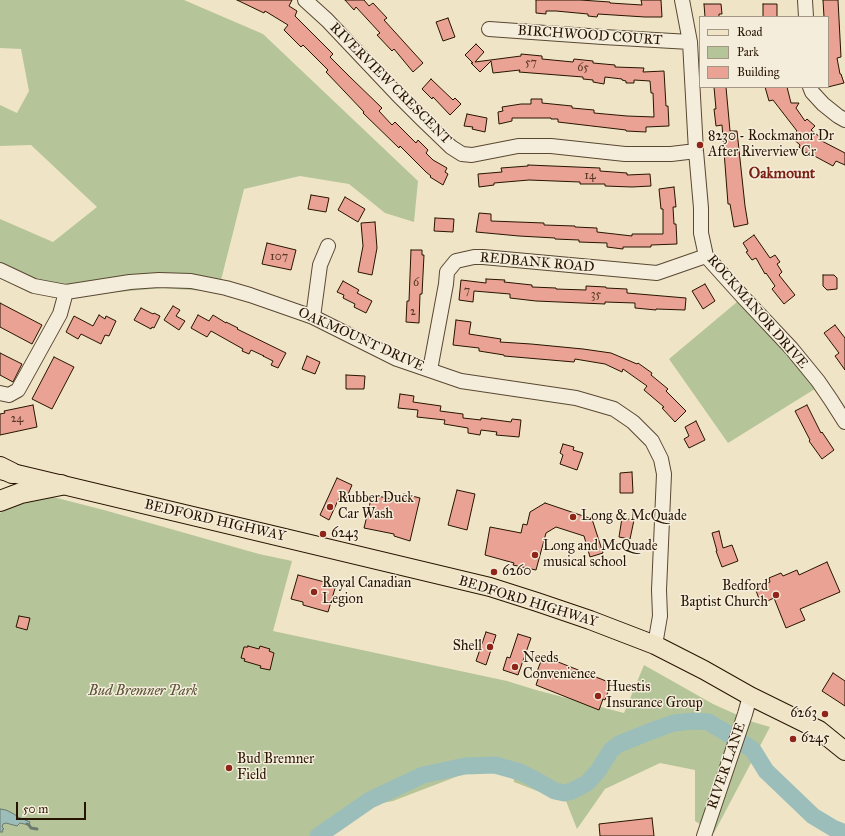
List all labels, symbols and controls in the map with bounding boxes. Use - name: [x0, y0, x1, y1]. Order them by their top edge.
- legend: [699, 16, 829, 88]
- street label: RIVERVIEW CRESCENT: [326, 20, 454, 148]
- street label: BIRCHWOOD COURT: [517, 23, 663, 49]
- text: Road: [737, 25, 763, 39]
- text: Park: [737, 45, 759, 59]
- house number: 57: [525, 56, 537, 70]
- house number: 65: [577, 61, 589, 75]
- text: Building: [737, 65, 779, 79]
- place label: 8230 - Rockmanor Dr After Riverview Cr: [708, 129, 834, 162]
- marker: 8230 - Rockmanor Dr After Riverview Cr: [695, 140, 705, 150]
- district label: Oakmount: [749, 165, 815, 183]
- house number: 14: [584, 169, 596, 183]
- house number: 107: [270, 250, 288, 264]
- street label: REDBANK ROAD: [479, 250, 595, 276]
- street label: ROCKMANOR DRIVE: [703, 252, 811, 372]
- house number: 6: [413, 276, 419, 290]
- house number: 7: [464, 284, 470, 298]
- house number: 35: [591, 288, 601, 302]
- street label: OAKMOUNT DRIVE: [295, 305, 427, 375]
- house number: 2: [410, 305, 416, 319]
- house number: 24: [11, 412, 23, 426]
- place label: Rubber Duck Car Wash: [338, 491, 414, 524]
- street label: BEDFORD HIGHWAY: [143, 497, 287, 545]
- marker: Rubber Duck Car Wash: [325, 502, 335, 512]
- place label: Long & McQuade: [581, 509, 687, 525]
- marker: Long & McQuade: [568, 512, 578, 522]
- place label: 6243: [331, 526, 358, 542]
- marker: 6243: [318, 529, 328, 539]
- place label: Long and McQuade musical school: [543, 539, 658, 572]
- marker: Long and McQuade musical school: [530, 550, 540, 560]
- place label: 6260: [502, 564, 531, 580]
- marker: 6260: [489, 567, 499, 577]
- street label: BEDFORD HIGHWAY: [456, 573, 600, 631]
- place label: Royal Canadian Legion: [322, 576, 411, 608]
- place label: Bedford Baptist Church: [680, 579, 768, 612]
- marker: Royal Canadian Legion: [309, 587, 319, 597]
- marker: Bedford Baptist Church: [771, 590, 781, 600]
- place label: Shell: [453, 639, 482, 655]
- marker: Shell: [485, 642, 495, 652]
- place label: Needs Convenience: [523, 651, 596, 684]
- marker: Needs Convenience: [510, 662, 520, 672]
- place label: Huestis Insurance Group: [606, 680, 703, 712]
- park label: Bud Bremner Park: [88, 684, 198, 700]
- marker: Huestis Insurance Group: [593, 691, 603, 701]
- place label: 6263: [790, 706, 817, 722]
- marker: 6263: [820, 709, 830, 719]
- street label: RIVER LANE: [704, 720, 750, 812]
- place label: 6245: [801, 731, 829, 747]
- marker: 6245: [788, 734, 798, 744]
- place label: Bud Bremner Field: [237, 752, 314, 784]
- marker: Bud Bremner Field: [224, 763, 234, 773]
- scale bar: [18, 794, 88, 820]
- text: 50 m: [23, 802, 48, 816]

